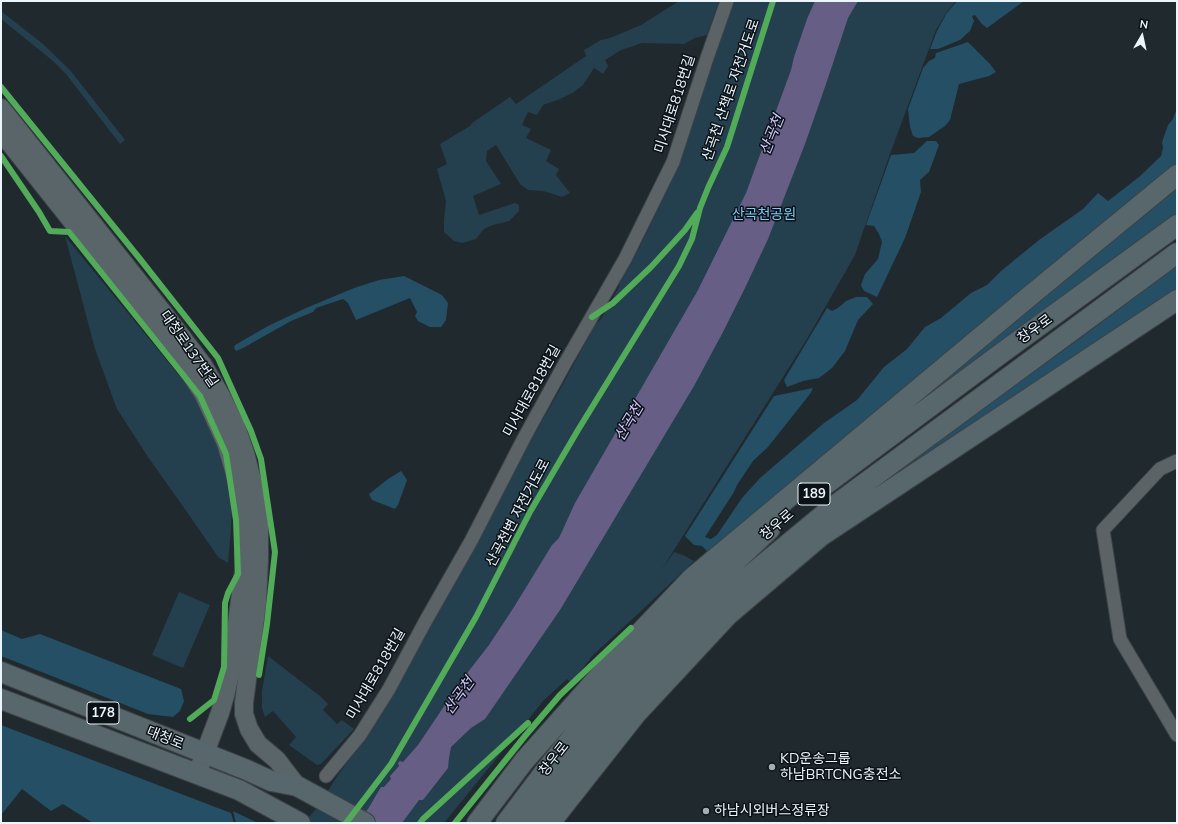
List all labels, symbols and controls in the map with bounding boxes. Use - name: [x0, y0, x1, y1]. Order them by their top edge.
- north arrow: [1122, 16, 1162, 56]
- street label: 산곡천 산책로 자전거도로: [699, 17, 763, 163]
- text: N: [1139, 17, 1149, 32]
- street label: 미사대로818번길: [651, 53, 699, 155]
- water label: 산곡천: [756, 112, 788, 158]
- park label: 산곡천공원: [732, 207, 796, 223]
- street label: 대청로137번길: [156, 307, 222, 391]
- street label: 창우로: [1014, 311, 1056, 347]
- street label: 미사대로818번길: [500, 342, 564, 440]
- water label: 산곡천: [611, 400, 647, 444]
- street label: 산곡천변 자전거도로: [483, 456, 553, 570]
- road number: 189: [798, 483, 830, 505]
- street label: 창우로: [757, 506, 797, 544]
- street label: 미사대로818번길: [343, 625, 409, 723]
- water label: 산곡천: [440, 674, 478, 718]
- road number: 178: [87, 702, 119, 724]
- street label: 대청로: [144, 723, 186, 753]
- street label: 창우로: [535, 739, 573, 779]
- place label: KD운송그룹 하남BRTCNG충전소: [780, 751, 901, 784]
- marker: KD운송그룹 하남BRTCNG충전소: [767, 762, 777, 772]
- place label: 하남시외버스정류장: [714, 803, 830, 819]
- marker: 하남시외버스정류장: [701, 806, 711, 816]

